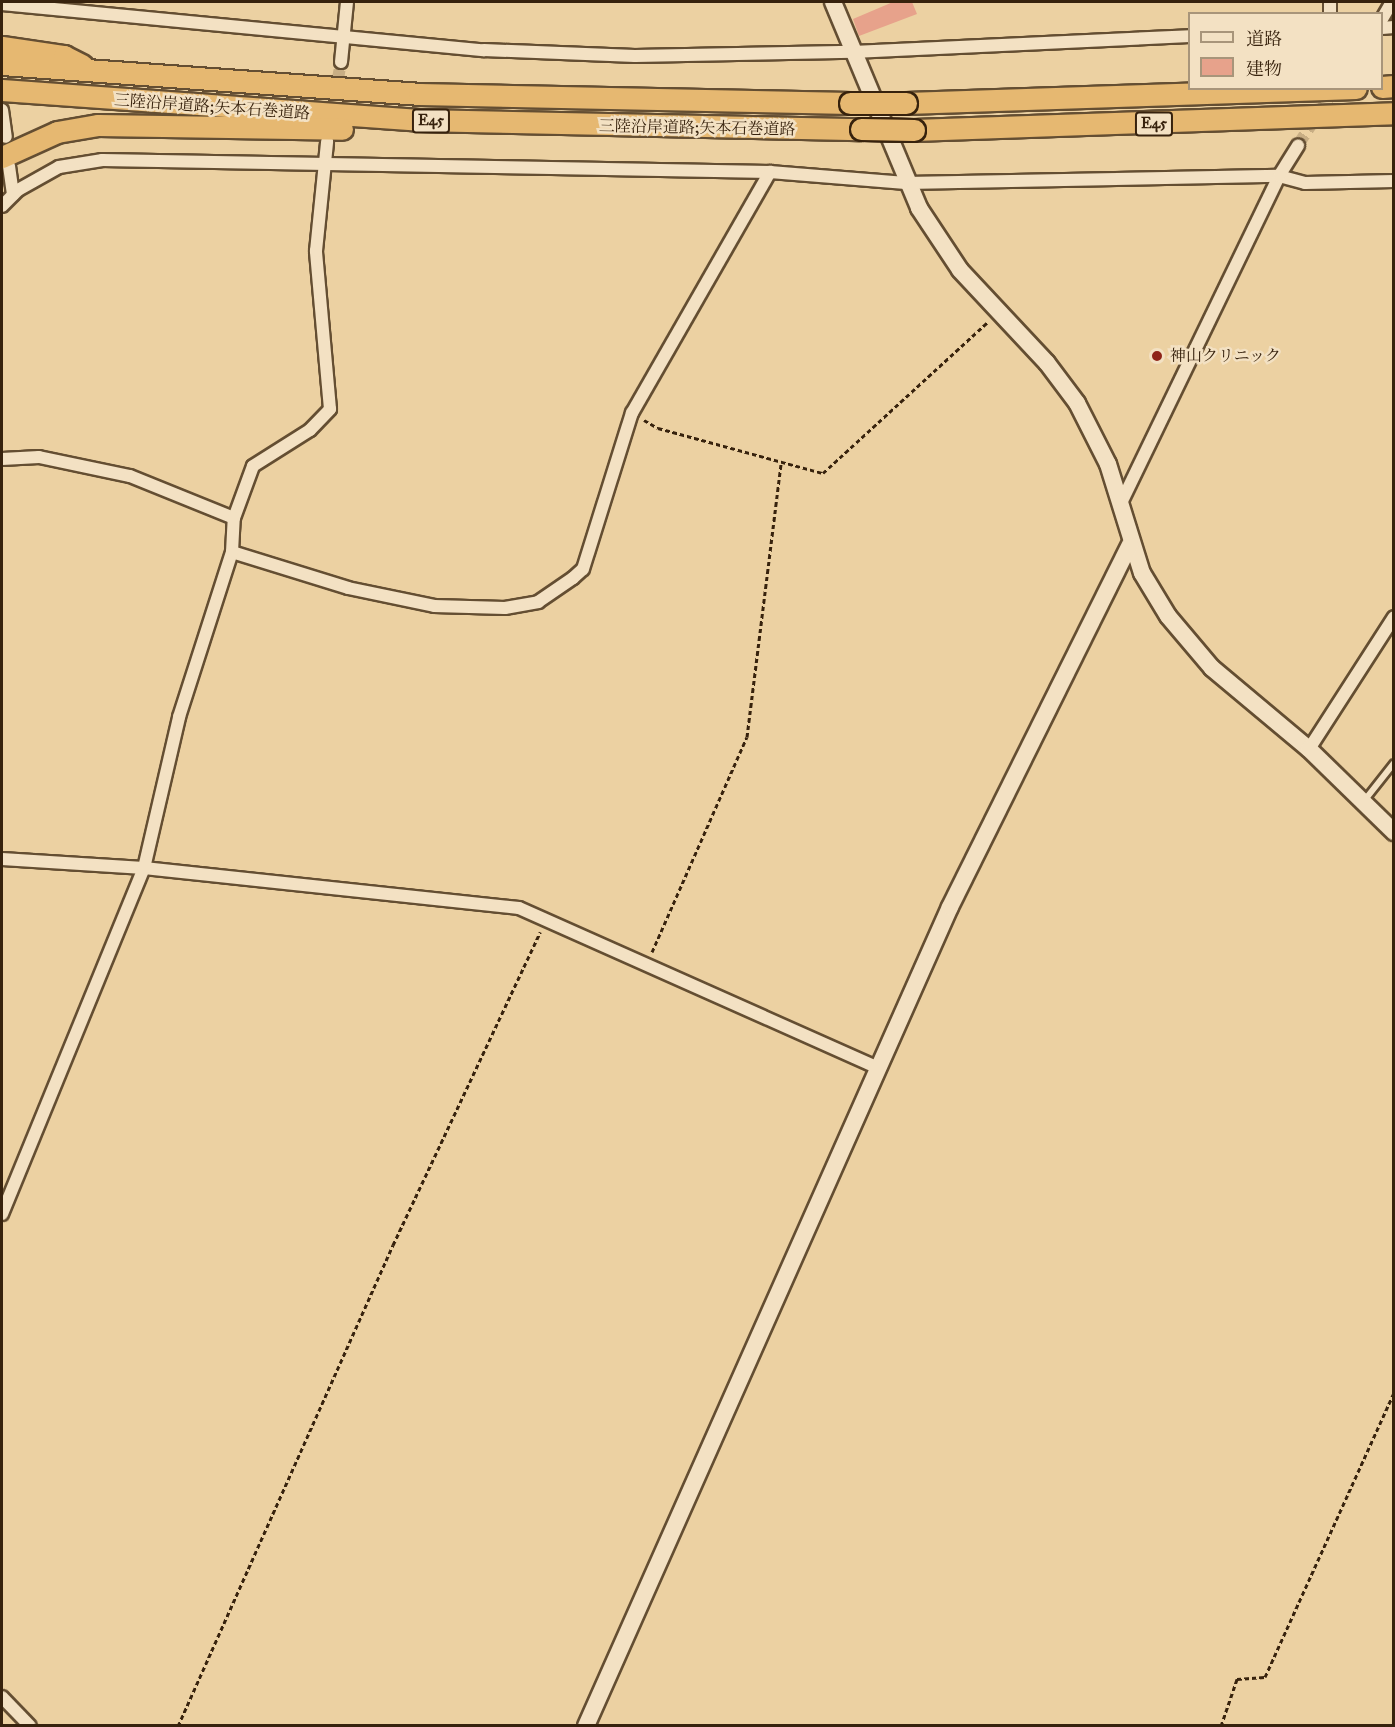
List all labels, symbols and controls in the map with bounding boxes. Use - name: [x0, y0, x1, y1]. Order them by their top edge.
- legend: [1188, 12, 1383, 90]
- text: 道路: [1246, 28, 1282, 50]
- text: 建物: [1246, 58, 1282, 80]
- street label: 三陸沿岸道路;矢本石巻道路: [113, 91, 311, 123]
- road number: E45: [412, 109, 450, 133]
- road number: E45: [1134, 112, 1174, 136]
- street label: 三陸沿岸道路;矢本石巻道路: [599, 117, 795, 139]
- place label: 神山クリニック: [1170, 346, 1282, 366]
- marker: 神山クリニック: [1148, 347, 1166, 365]

